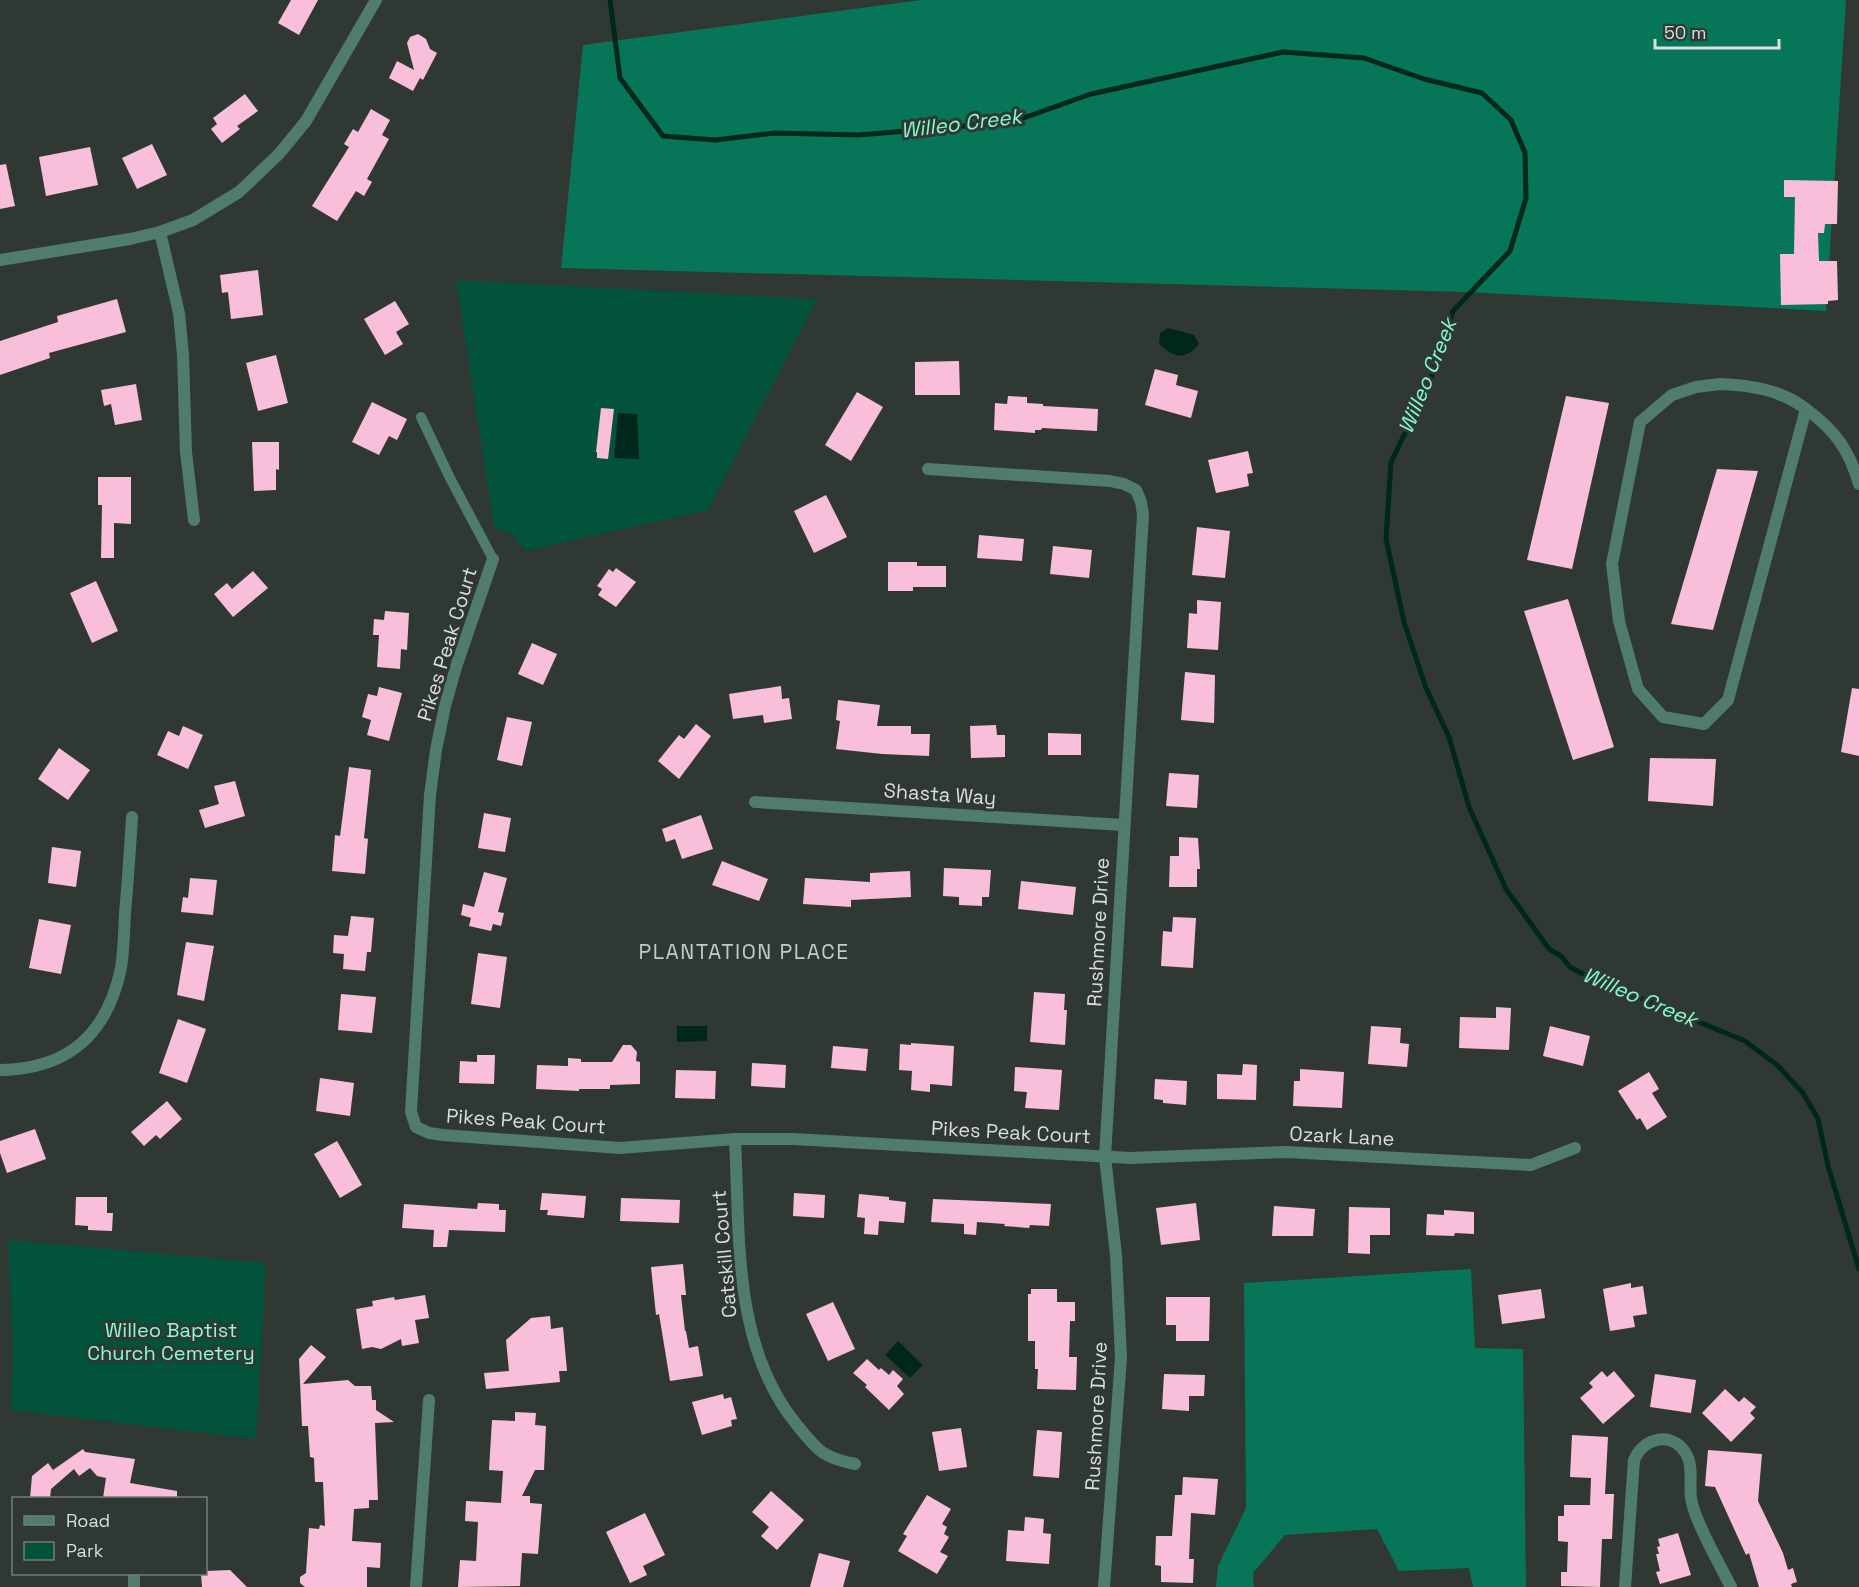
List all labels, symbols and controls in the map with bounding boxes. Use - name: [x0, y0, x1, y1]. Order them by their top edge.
- scale bar: [1655, 12, 1780, 50]
- text: 50 m: [1664, 21, 1706, 44]
- water label: Willeo Creek: [899, 102, 1026, 144]
- water label: Willeo Creek: [1392, 312, 1463, 438]
- street label: Pikes Peak Court: [411, 564, 483, 724]
- street label: Shasta Way: [883, 777, 997, 811]
- street label: Rushmore Drive: [1081, 857, 1115, 1007]
- district label: PLANTATION PLACE: [639, 938, 849, 965]
- water label: Willeo Creek: [1579, 961, 1704, 1034]
- street label: Pikes Peak Court: [445, 1102, 607, 1140]
- street label: Pikes Peak Court: [931, 1115, 1091, 1149]
- street label: Ozark Lane: [1289, 1120, 1395, 1152]
- street label: Catskill Court: [705, 1189, 743, 1319]
- park label: Willeo Baptist Church Cemetery: [87, 1317, 255, 1366]
- street label: Rushmore Drive: [1079, 1341, 1113, 1491]
- legend: [12, 1497, 207, 1575]
- text: Road: [66, 1509, 110, 1532]
- text: Park: [66, 1539, 104, 1562]

